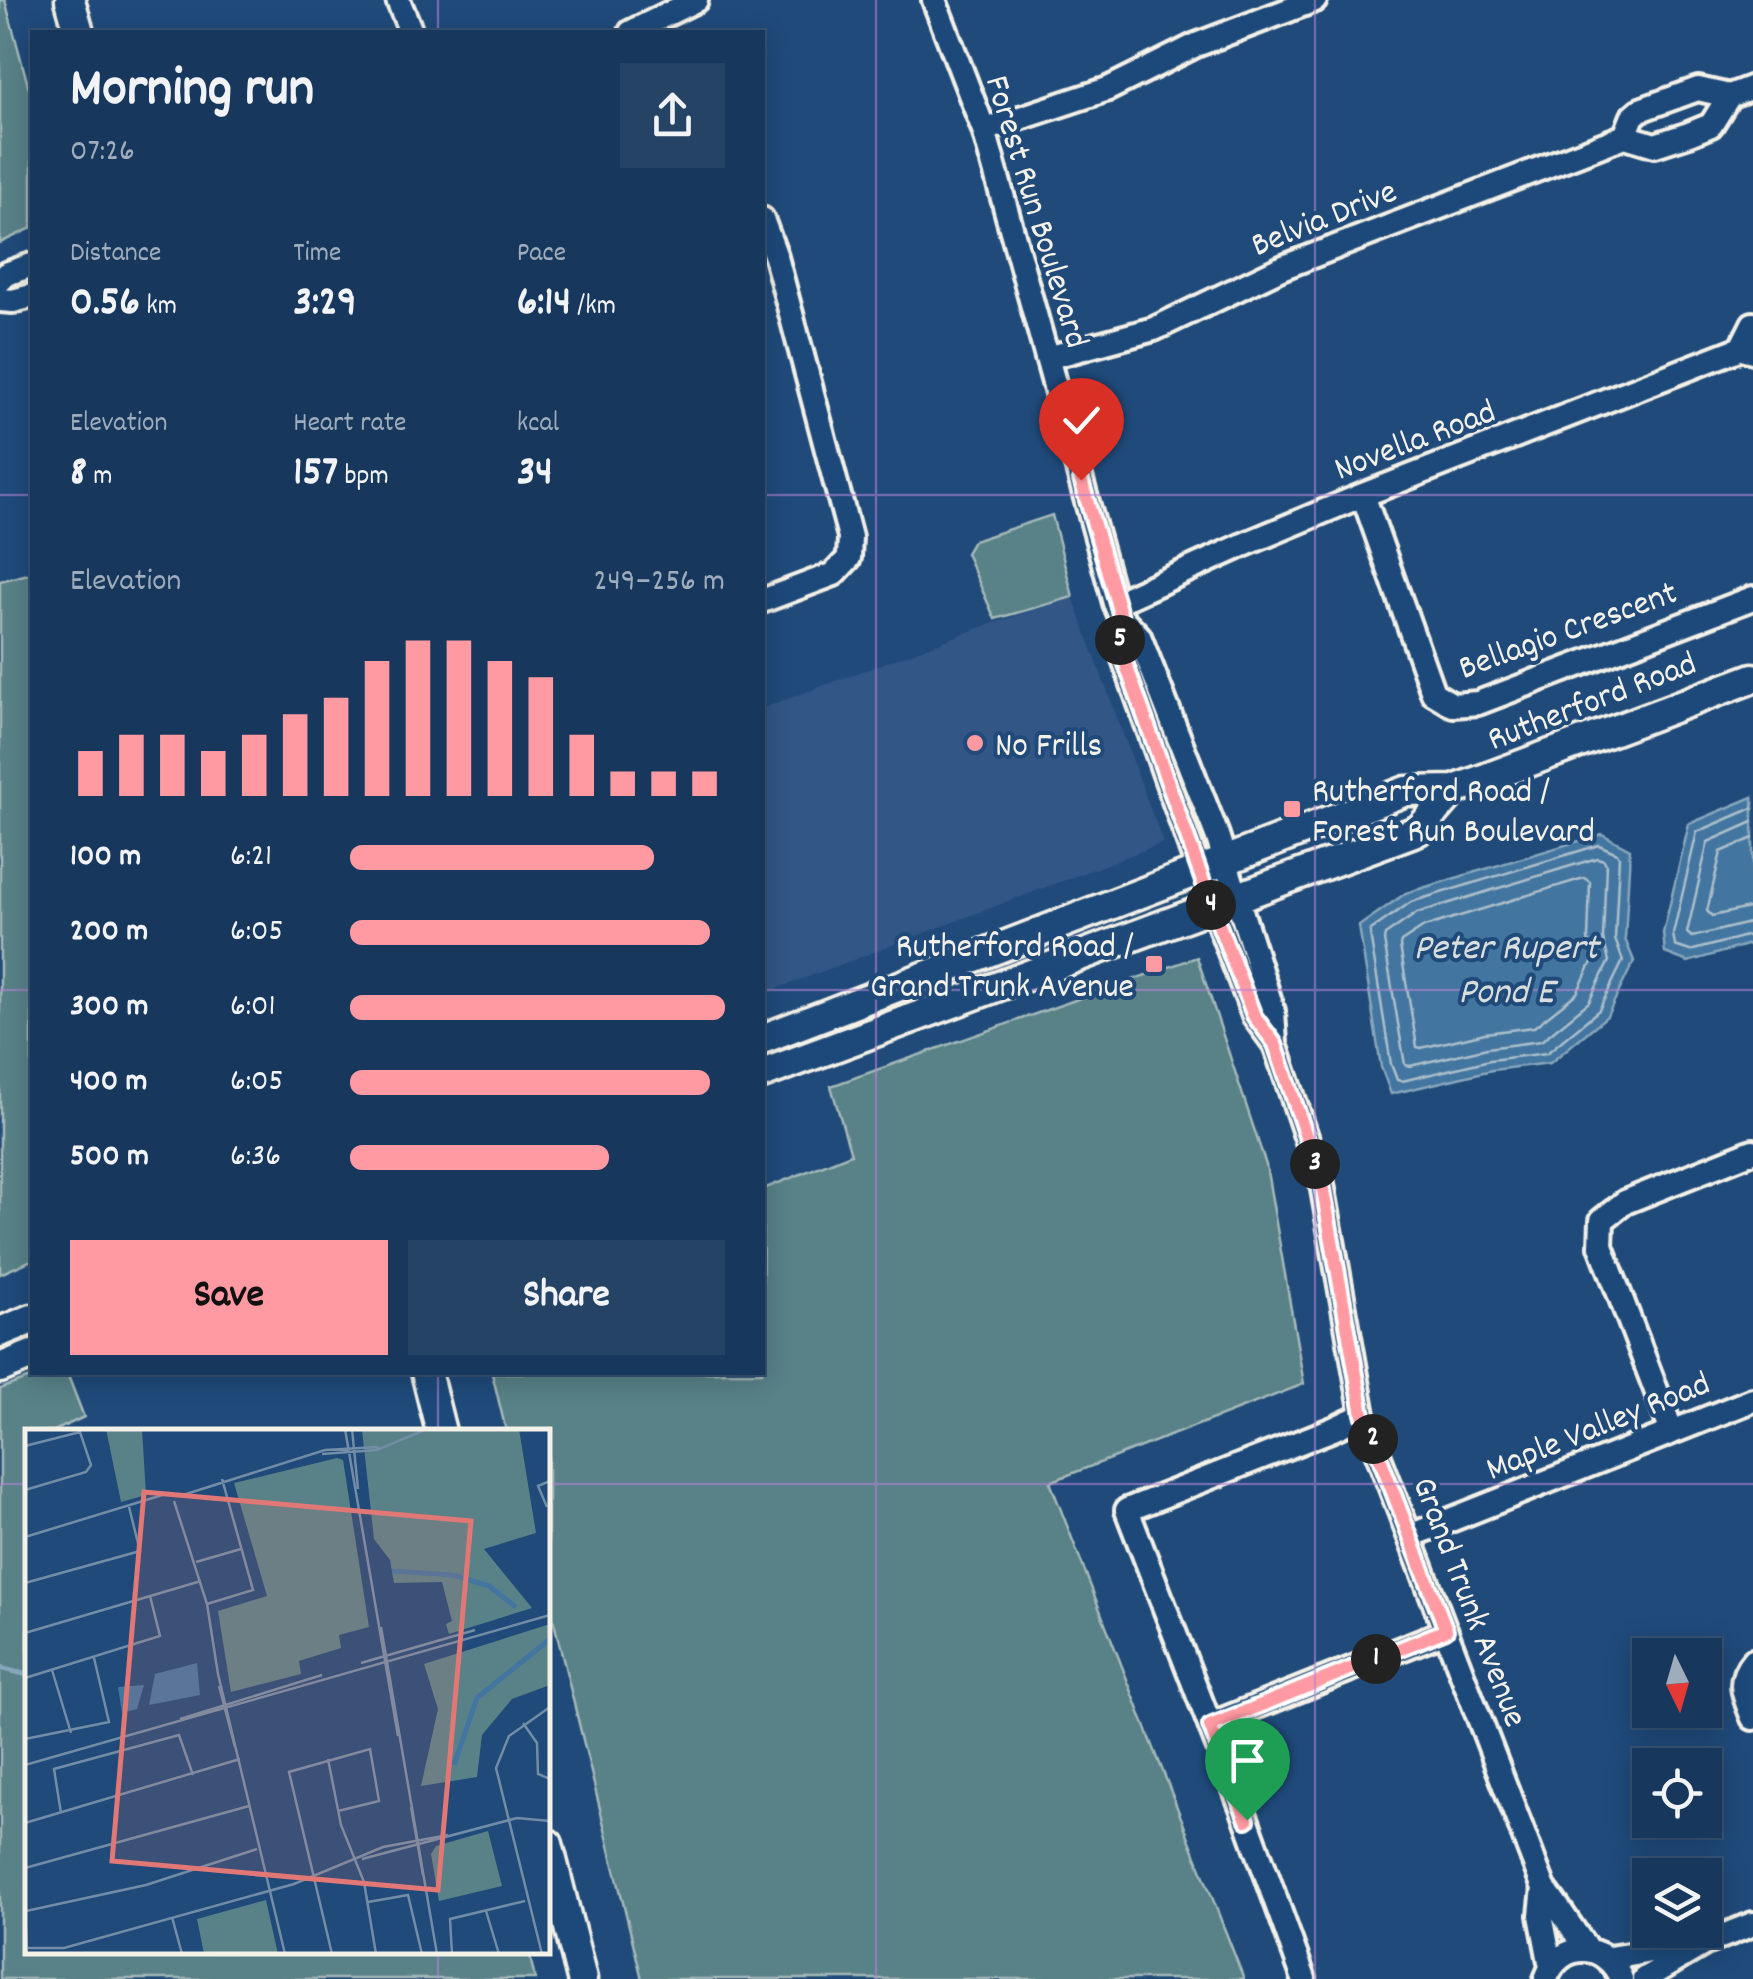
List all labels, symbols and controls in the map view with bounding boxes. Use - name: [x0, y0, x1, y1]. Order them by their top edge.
- text: Morning run: [70, 53, 314, 132]
- button: share: [620, 63, 725, 168]
- street label: Forest Run Boulevard: [969, 70, 1099, 355]
- text: 07:26: [70, 130, 135, 176]
- street label: Belvia Drive: [1244, 169, 1405, 273]
- text: Distance: [70, 235, 161, 275]
- text: Time: [293, 235, 341, 275]
- text: Pace: [517, 235, 566, 275]
- text: 0.56: [70, 275, 140, 335]
- text: 3:29: [293, 275, 357, 335]
- text: 6:14: [517, 275, 571, 335]
- text: km: [140, 288, 177, 328]
- text: /km: [571, 288, 616, 328]
- pin: [1039, 378, 1124, 481]
- street label: Novella Road: [1328, 389, 1504, 496]
- icon: check: [1054, 393, 1109, 448]
- text: Elevation: [70, 405, 167, 445]
- text: Heart rate: [293, 405, 406, 445]
- text: kcal: [517, 405, 559, 445]
- text: 8: [70, 445, 87, 505]
- text: 157: [293, 445, 338, 505]
- text: 34: [517, 445, 553, 505]
- text: m: [87, 458, 113, 498]
- text: bpm: [338, 458, 389, 498]
- text: Elevation: [70, 560, 181, 606]
- text: 249–256 m: [593, 560, 725, 606]
- street label: Bellagio Crescent: [1452, 570, 1685, 695]
- pin: 5: [1095, 615, 1145, 665]
- text: 5: [1114, 620, 1126, 660]
- street label: Rutherford Road: [1481, 641, 1705, 766]
- place label: No Frills: [995, 723, 1102, 773]
- marker: No Frills: [964, 732, 986, 754]
- place label: Rutherford Road / Forest Run Boulevard: [1312, 769, 1595, 859]
- marker: Rutherford Road / Forest Run Boulevard: [1281, 798, 1303, 820]
- text: 100 m: [70, 835, 141, 881]
- text: 6:21: [230, 835, 272, 881]
- pin: 4: [1186, 880, 1236, 930]
- text: 4: [1205, 885, 1217, 925]
- text: 200 m: [70, 910, 148, 956]
- text: 6:05: [230, 910, 283, 956]
- water label: Peter Rupert Pond E: [1414, 923, 1602, 1022]
- place label: Rutherford Road / Grand Trunk Avenue: [870, 924, 1134, 1014]
- marker: Rutherford Road / Grand Trunk Avenue: [1143, 953, 1165, 975]
- text: 300 m: [70, 985, 148, 1031]
- text: 6:01: [230, 985, 275, 1031]
- text: 400 m: [70, 1060, 147, 1106]
- text: 6:05: [230, 1060, 283, 1106]
- text: 500 m: [70, 1135, 149, 1181]
- text: 6:36: [230, 1135, 281, 1181]
- pin: 3: [1290, 1139, 1340, 1189]
- text: 3: [1309, 1144, 1321, 1184]
- button: Save: [70, 1240, 388, 1355]
- button: Share: [408, 1240, 725, 1355]
- street label: Maple Valley Road: [1479, 1361, 1718, 1496]
- pin: 2: [1348, 1414, 1398, 1464]
- text: 2: [1367, 1419, 1379, 1459]
- inset map: [25, 1429, 550, 1954]
- street label: Grand Trunk Avenue: [1397, 1471, 1538, 1735]
- pin: 1: [1351, 1634, 1401, 1684]
- north arrow: [1632, 1638, 1722, 1728]
- map controls: [1632, 1638, 1722, 1948]
- text: 1: [1373, 1639, 1379, 1679]
- pin: [1205, 1718, 1290, 1821]
- icon: arrive: [1220, 1733, 1275, 1788]
- button: locate: [1632, 1748, 1722, 1838]
- button: layers: [1632, 1858, 1722, 1948]

